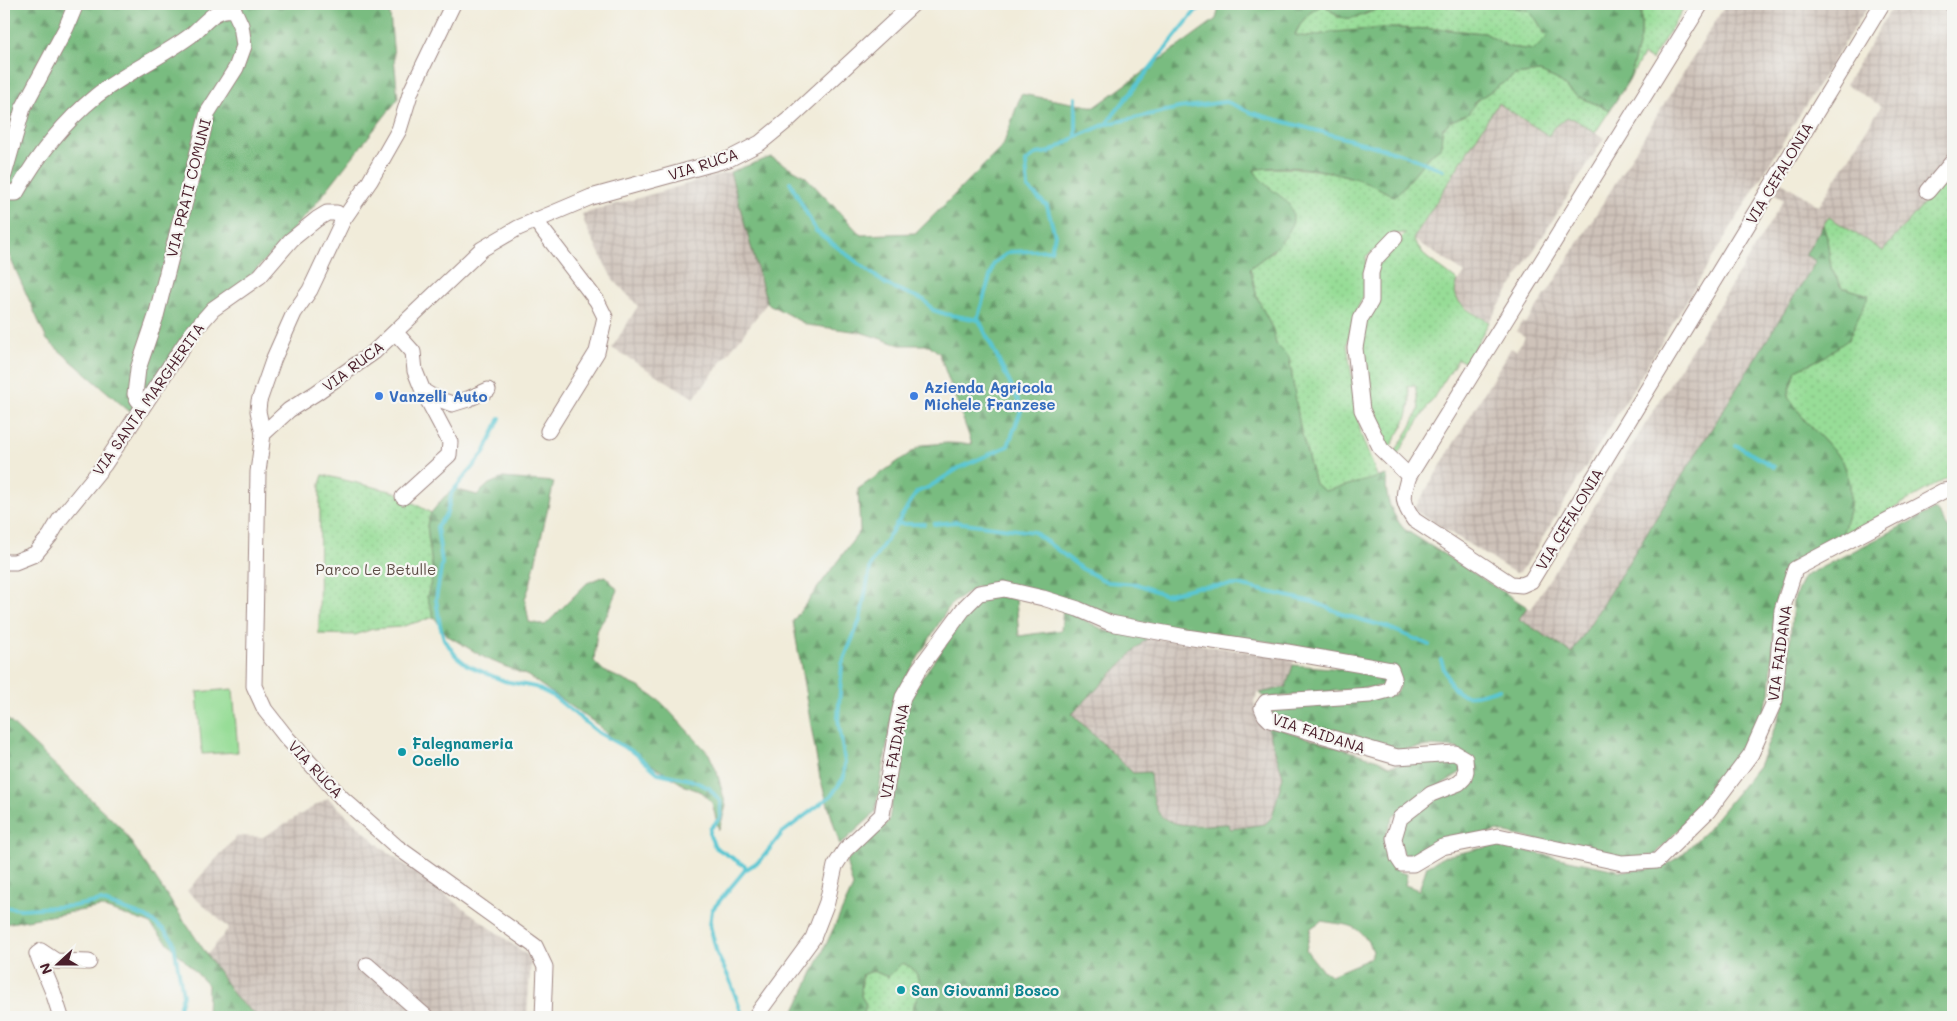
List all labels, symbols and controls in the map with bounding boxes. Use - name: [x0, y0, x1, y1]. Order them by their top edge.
- street label: VIA PRATI COMUNI: [161, 116, 215, 260]
- street label: VIA CEFALONIA: [1741, 118, 1817, 228]
- street label: VIA RUCA: [666, 143, 740, 185]
- street label: VIA SANTA MARGHERITA: [88, 319, 208, 479]
- street label: VIA RUCA: [318, 336, 388, 396]
- place label: Azienda Agricola Michele Franzese: [924, 377, 1055, 414]
- place label: Vanzelli Auto: [389, 386, 488, 406]
- marker: Vanzelli Auto: [373, 390, 385, 402]
- marker: Azienda Agricola Michele Franzese: [908, 390, 920, 402]
- street label: VIA CEFALONIA: [1531, 464, 1607, 574]
- park label: Parco Le Betulle: [316, 559, 436, 579]
- street label: VIA FAIDANA: [1762, 603, 1796, 703]
- street label: VIA FAIDANA: [875, 701, 913, 801]
- street label: VIA FAIDANA: [1270, 708, 1368, 758]
- place label: Falegnameria Ocello: [412, 733, 514, 770]
- street label: VIA RUCA: [284, 736, 348, 802]
- marker: Falegnameria Ocello: [396, 746, 408, 758]
- north arrow: [32, 938, 82, 988]
- text: N: [35, 960, 56, 977]
- place label: San Giovanni Bosco: [911, 980, 1059, 1000]
- marker: San Giovanni Bosco: [895, 984, 907, 996]

